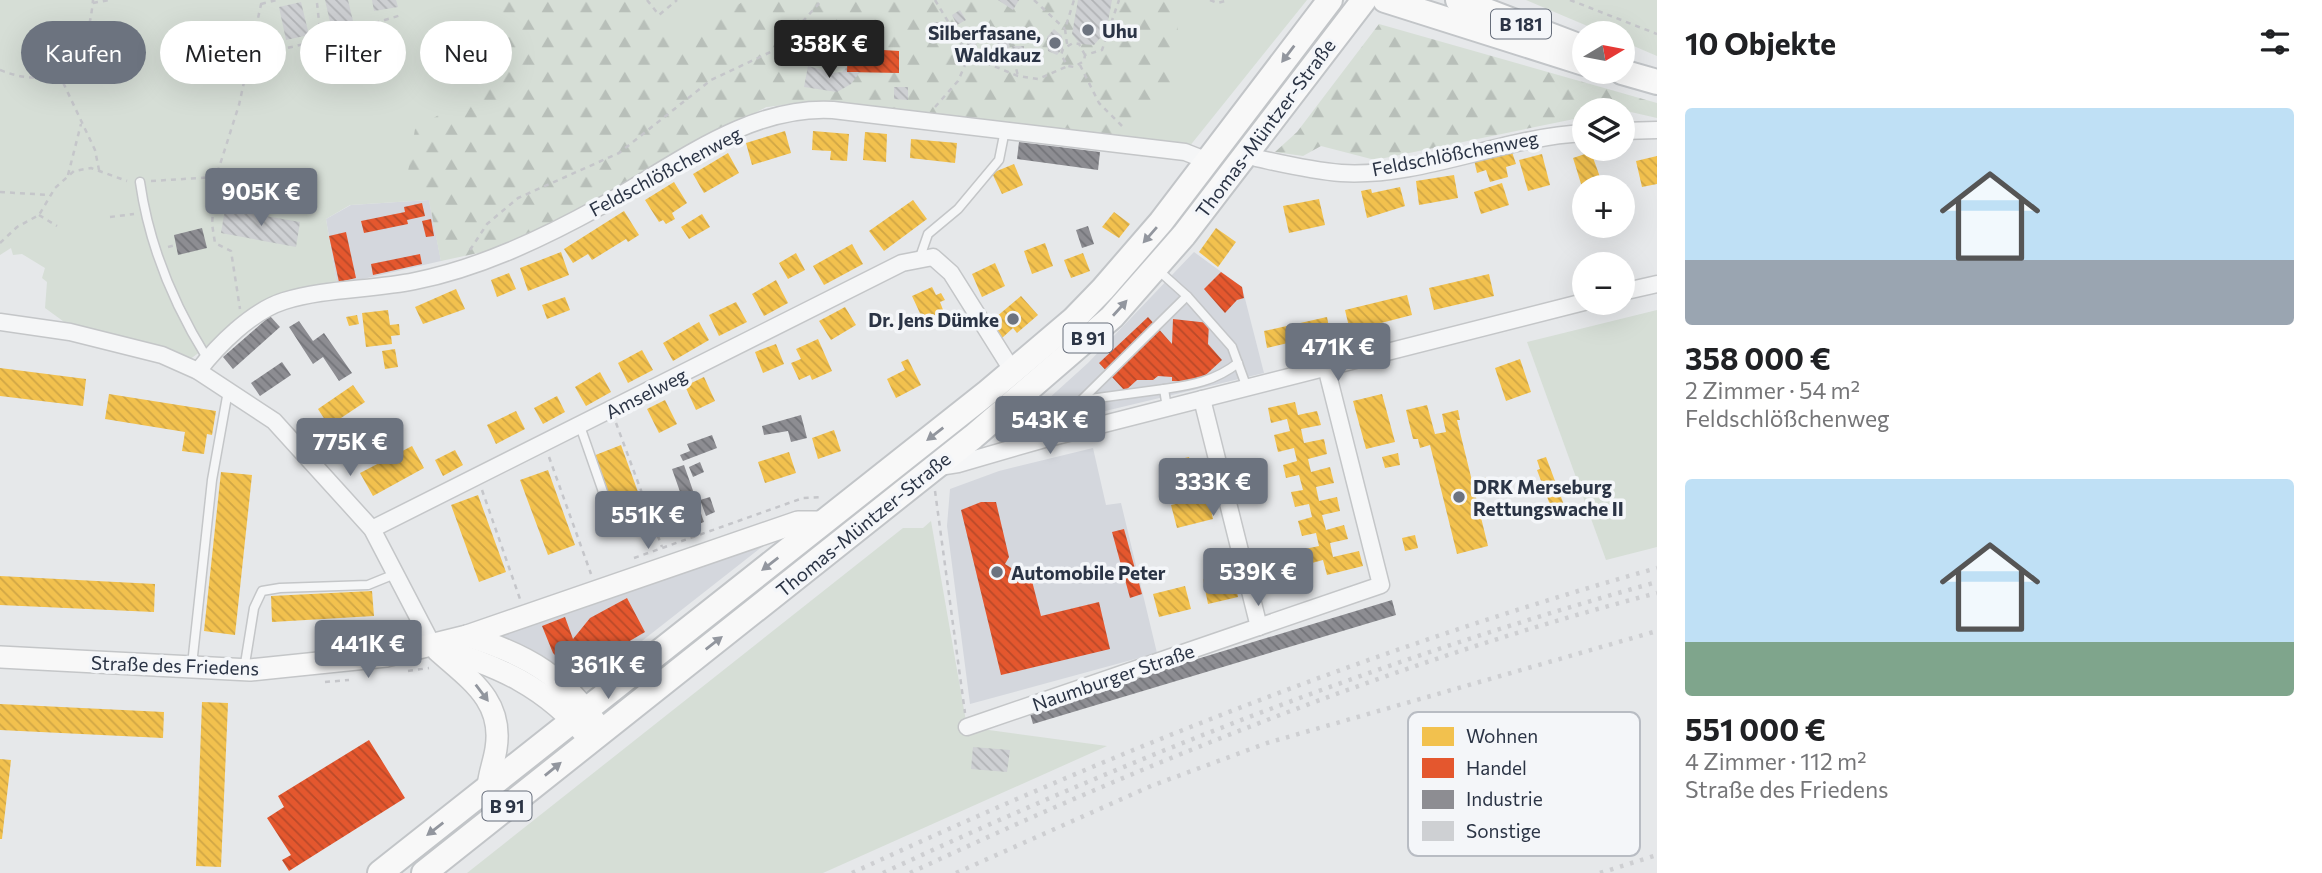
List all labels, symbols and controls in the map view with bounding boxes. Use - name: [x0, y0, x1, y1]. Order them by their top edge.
- road number: B 181: [1491, 9, 1551, 38]
- place label: Uhu: [1102, 19, 1138, 42]
- pin: 358K €: [772, 20, 886, 80]
- chip: Kaufen: [21, 21, 146, 84]
- chip: Mieten: [160, 21, 286, 84]
- chip: Filter: [300, 21, 406, 84]
- chip: Neu: [420, 21, 512, 84]
- place label: Silberfasane, Waldkauz: [928, 21, 1041, 66]
- north arrow: [1572, 21, 1634, 84]
- map controls: [1572, 21, 1635, 315]
- marker: Uhu: [1080, 22, 1096, 38]
- icon: filters: [2256, 23, 2294, 61]
- text: 10 Objekte: [1685, 24, 1836, 61]
- text: 358K €: [790, 29, 868, 57]
- street label: Thomas-Müntzer-Straße: [1190, 34, 1340, 222]
- marker: Silberfasane, Waldkauz: [1047, 35, 1063, 51]
- one-way arrow: [1281, 45, 1296, 63]
- button: layers: [1572, 98, 1635, 161]
- street label: Feldschlößchenweg: [585, 121, 745, 221]
- street label: Feldschlößchenweg: [1370, 126, 1540, 180]
- icon: home: [1927, 153, 2053, 279]
- pin: 905K €: [204, 168, 318, 228]
- button: +: [1572, 175, 1635, 238]
- text: 905K €: [221, 177, 301, 205]
- one-way arrow: [1143, 226, 1158, 243]
- button: −: [1572, 252, 1635, 315]
- one-way arrow: [1111, 300, 1127, 317]
- place label: Dr. Jens Dümke: [868, 308, 999, 331]
- marker: Dr. Jens Dümke: [1005, 311, 1021, 327]
- road number: B 91: [1064, 324, 1112, 352]
- pin: 471K €: [1281, 324, 1395, 383]
- text: 471K €: [1301, 332, 1375, 360]
- text: 358 000 €: [1685, 339, 1831, 376]
- street label: Amselweg: [601, 363, 691, 423]
- text: 2 Zimmer · 54 m²: [1685, 376, 1860, 404]
- pin: 543K €: [993, 396, 1107, 456]
- text: Feldschlößchenweg: [1685, 404, 1890, 432]
- text: 543K €: [1011, 405, 1089, 433]
- pin: 775K €: [293, 419, 407, 478]
- text: 775K €: [312, 427, 388, 455]
- one-way arrow: [926, 427, 944, 442]
- street label: Thomas-Müntzer-Straße: [771, 447, 955, 601]
- pin: 333K €: [1156, 458, 1270, 518]
- text: 333K €: [1175, 467, 1251, 495]
- place label: DRK Merseburg Rettungswache II: [1473, 475, 1624, 520]
- marker: DRK Merseburg Rettungswache II: [1451, 489, 1467, 505]
- pin: 551K €: [591, 491, 705, 551]
- text: 551K €: [611, 500, 685, 528]
- icon: home: [1927, 524, 2053, 650]
- pin: 539K €: [1201, 548, 1315, 608]
- one-way arrow: [762, 556, 780, 571]
- text: 539K €: [1219, 557, 1297, 585]
- place label: Automobile Peter: [1011, 561, 1166, 584]
- marker: Automobile Peter: [989, 564, 1005, 580]
- pin: 441K €: [311, 620, 425, 680]
- text: 441K €: [331, 629, 405, 657]
- one-way arrow: [704, 635, 722, 650]
- street label: Naumburger Straße: [1029, 638, 1197, 716]
- pin: 361K €: [551, 642, 665, 701]
- text: 361K €: [571, 650, 645, 678]
- street label: Straße des Friedens: [91, 651, 259, 679]
- one-way arrow: [475, 684, 489, 703]
- text: 551 000 €: [1685, 710, 1826, 747]
- legend: [1408, 712, 1640, 856]
- text: Wohnen: [1466, 724, 1538, 747]
- text: 4 Zimmer · 112 m²: [1685, 747, 1866, 775]
- text: Handel: [1466, 756, 1527, 779]
- one-way arrow: [544, 762, 562, 777]
- text: Straße des Friedens: [1685, 775, 1889, 803]
- text: Industrie: [1466, 787, 1543, 810]
- road number: B 91: [482, 792, 532, 820]
- text: Sonstige: [1466, 819, 1541, 842]
- one-way arrow: [426, 822, 444, 837]

